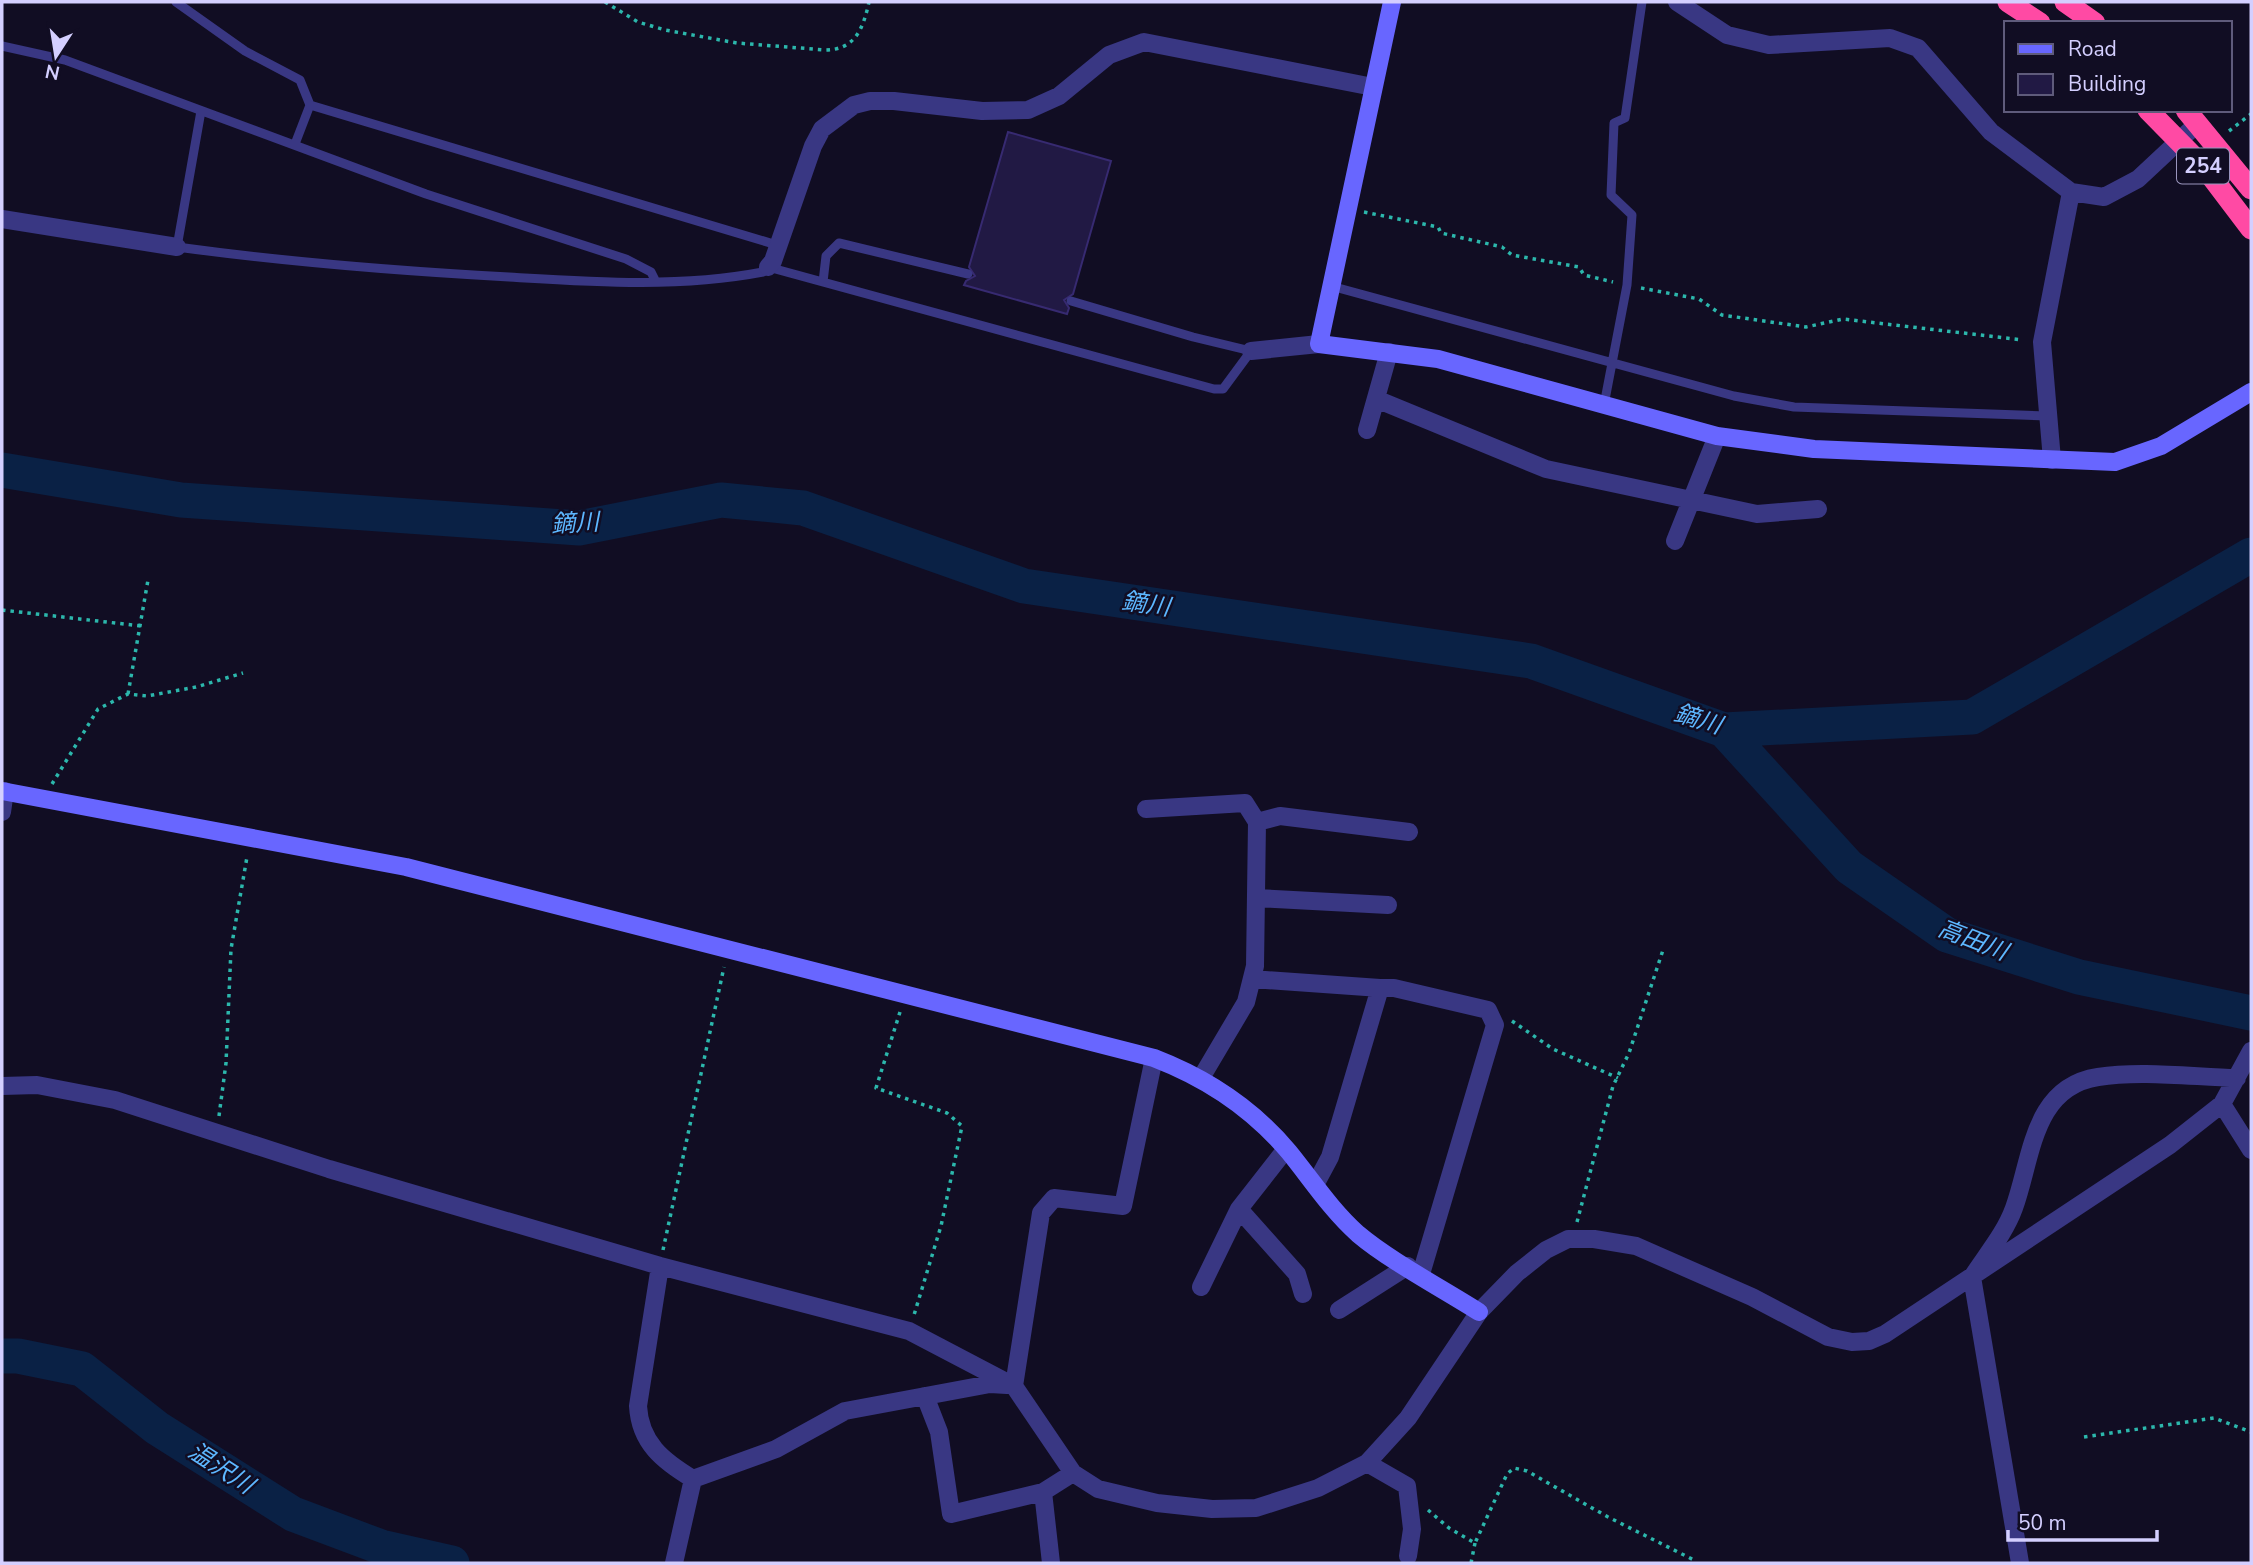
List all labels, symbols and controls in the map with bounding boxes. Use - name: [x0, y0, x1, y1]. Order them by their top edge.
- north arrow: [21, 21, 91, 91]
- legend: [2004, 21, 2232, 112]
- text: Road: [2068, 35, 2117, 63]
- text: N: [43, 57, 62, 86]
- text: Building: [2068, 70, 2146, 98]
- road number: 254: [2177, 148, 2229, 184]
- water label: 鏑川: [550, 506, 603, 540]
- water label: 鏑川: [1120, 585, 1175, 624]
- water label: 鏑川: [1670, 697, 1728, 742]
- water label: 高田川: [1934, 912, 2015, 969]
- water label: 温沢川: [182, 1435, 262, 1503]
- scale bar: [2008, 1498, 2157, 1542]
- text: 50 m: [2018, 1509, 2067, 1537]

